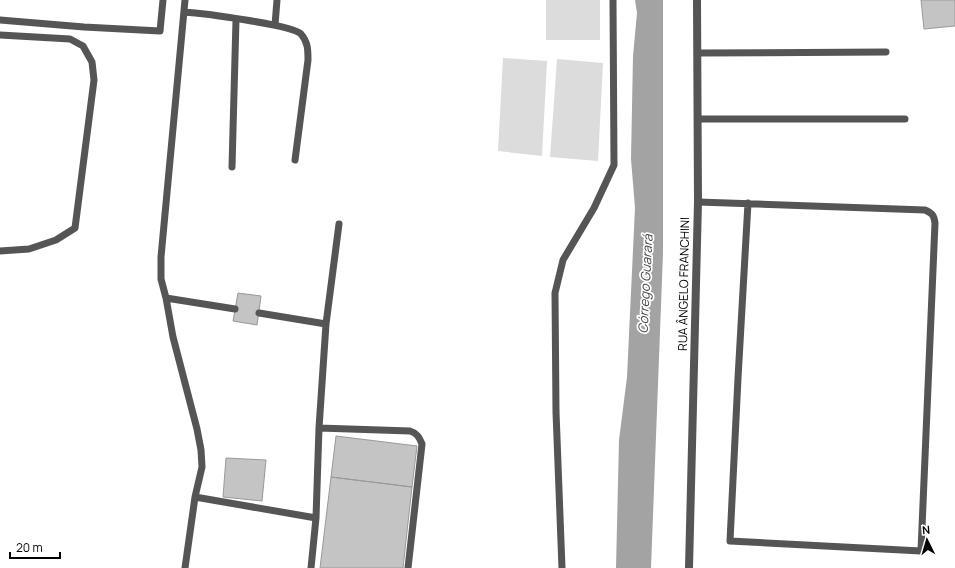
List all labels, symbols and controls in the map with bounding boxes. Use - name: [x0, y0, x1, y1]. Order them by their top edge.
- street label: RUA ÂNGELO FRANCHINI: [674, 217, 693, 351]
- water label: Córrego Guarará: [633, 233, 657, 334]
- north arrow: [907, 520, 947, 560]
- text: N: [921, 522, 931, 537]
- scale bar: [10, 534, 60, 560]
- text: 20 m: [16, 539, 43, 556]

